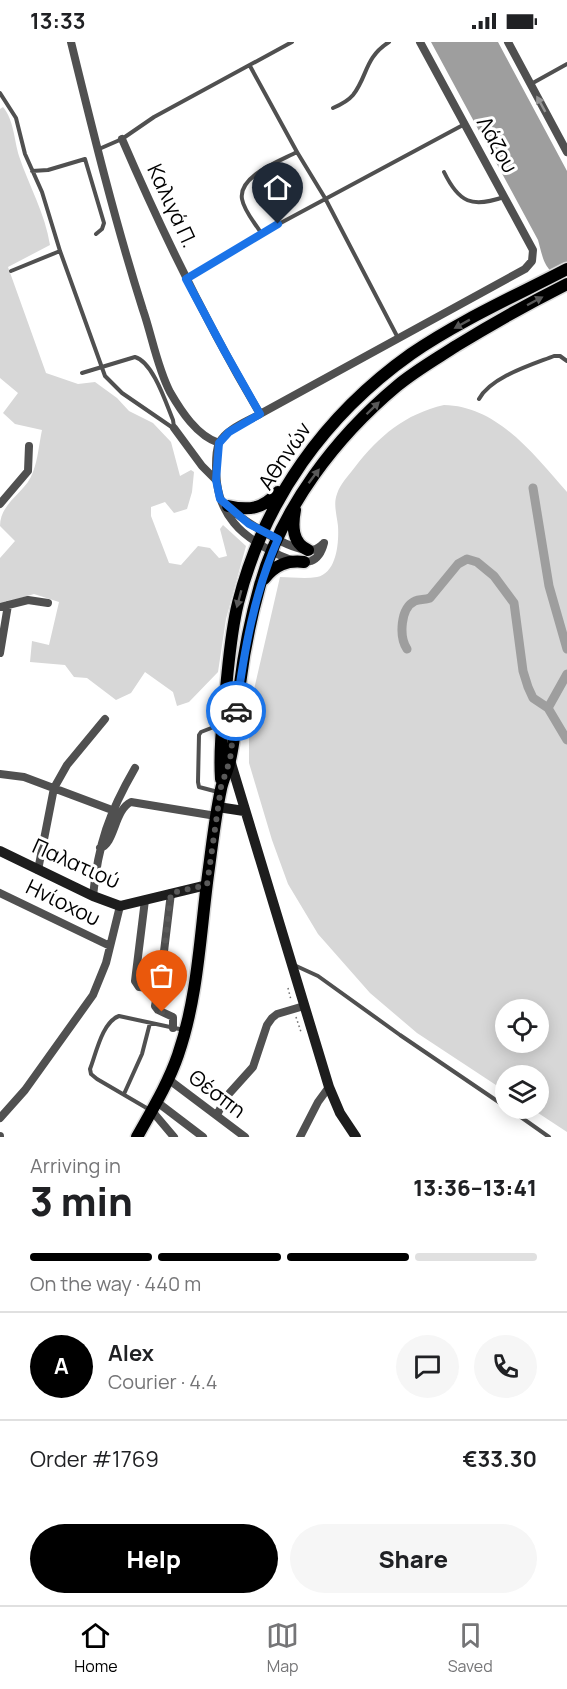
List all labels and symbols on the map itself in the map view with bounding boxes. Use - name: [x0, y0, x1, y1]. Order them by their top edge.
- one-way arrow: [536, 95, 546, 112]
- street label: Λάζου: [471, 111, 525, 178]
- street label: Καλιγά Π.: [141, 159, 204, 252]
- pin: [252, 162, 303, 224]
- one-way arrow: [527, 296, 544, 306]
- one-way arrow: [453, 319, 470, 329]
- one-way arrow: [366, 401, 381, 415]
- street label: Αθηνών: [251, 416, 317, 495]
- one-way arrow: [308, 468, 320, 484]
- one-way arrow: [234, 589, 244, 608]
- courier: [206, 681, 266, 741]
- street label: Παλατιού: [28, 831, 125, 895]
- street label: Ηνίοχου: [22, 872, 105, 932]
- pin: [136, 950, 187, 1012]
- street label: Θέσπη: [183, 1063, 252, 1124]

